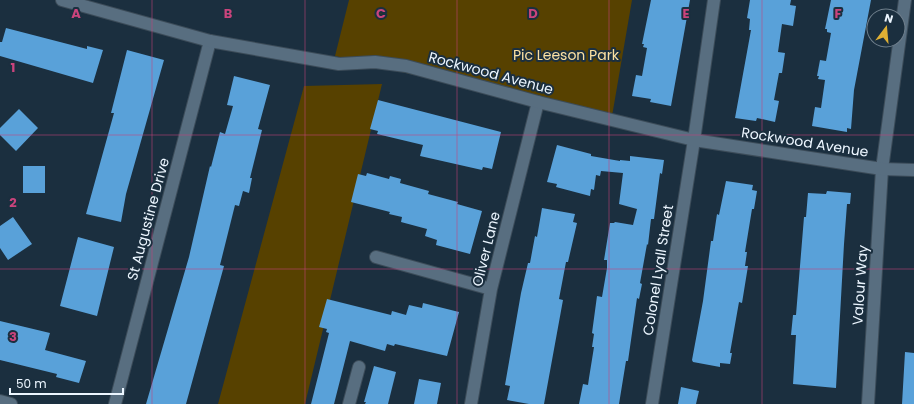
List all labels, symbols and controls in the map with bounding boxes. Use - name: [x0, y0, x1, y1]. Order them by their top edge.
- text: A: [71, 4, 81, 23]
- text: B: [224, 4, 233, 23]
- text: C: [376, 4, 386, 23]
- text: D: [528, 4, 538, 23]
- text: E: [682, 4, 690, 23]
- text: F: [834, 4, 842, 23]
- north arrow: [866, 8, 906, 48]
- text: N: [883, 10, 895, 27]
- park label: Pic Leeson Park: [513, 45, 620, 65]
- street label: Rockwood Avenue: [426, 47, 556, 99]
- text: 1: [11, 58, 15, 77]
- street label: Rockwood Avenue: [740, 122, 870, 162]
- street label: St Augustine Drive: [122, 155, 174, 283]
- text: 2: [9, 193, 17, 212]
- street label: Colonel Lyall Street: [638, 203, 678, 337]
- street label: Oliver Lane: [467, 209, 505, 289]
- street label: Valour Way: [847, 244, 873, 326]
- text: 3: [9, 327, 17, 346]
- scale bar: [10, 370, 123, 396]
- text: 50 m: [16, 375, 47, 392]

